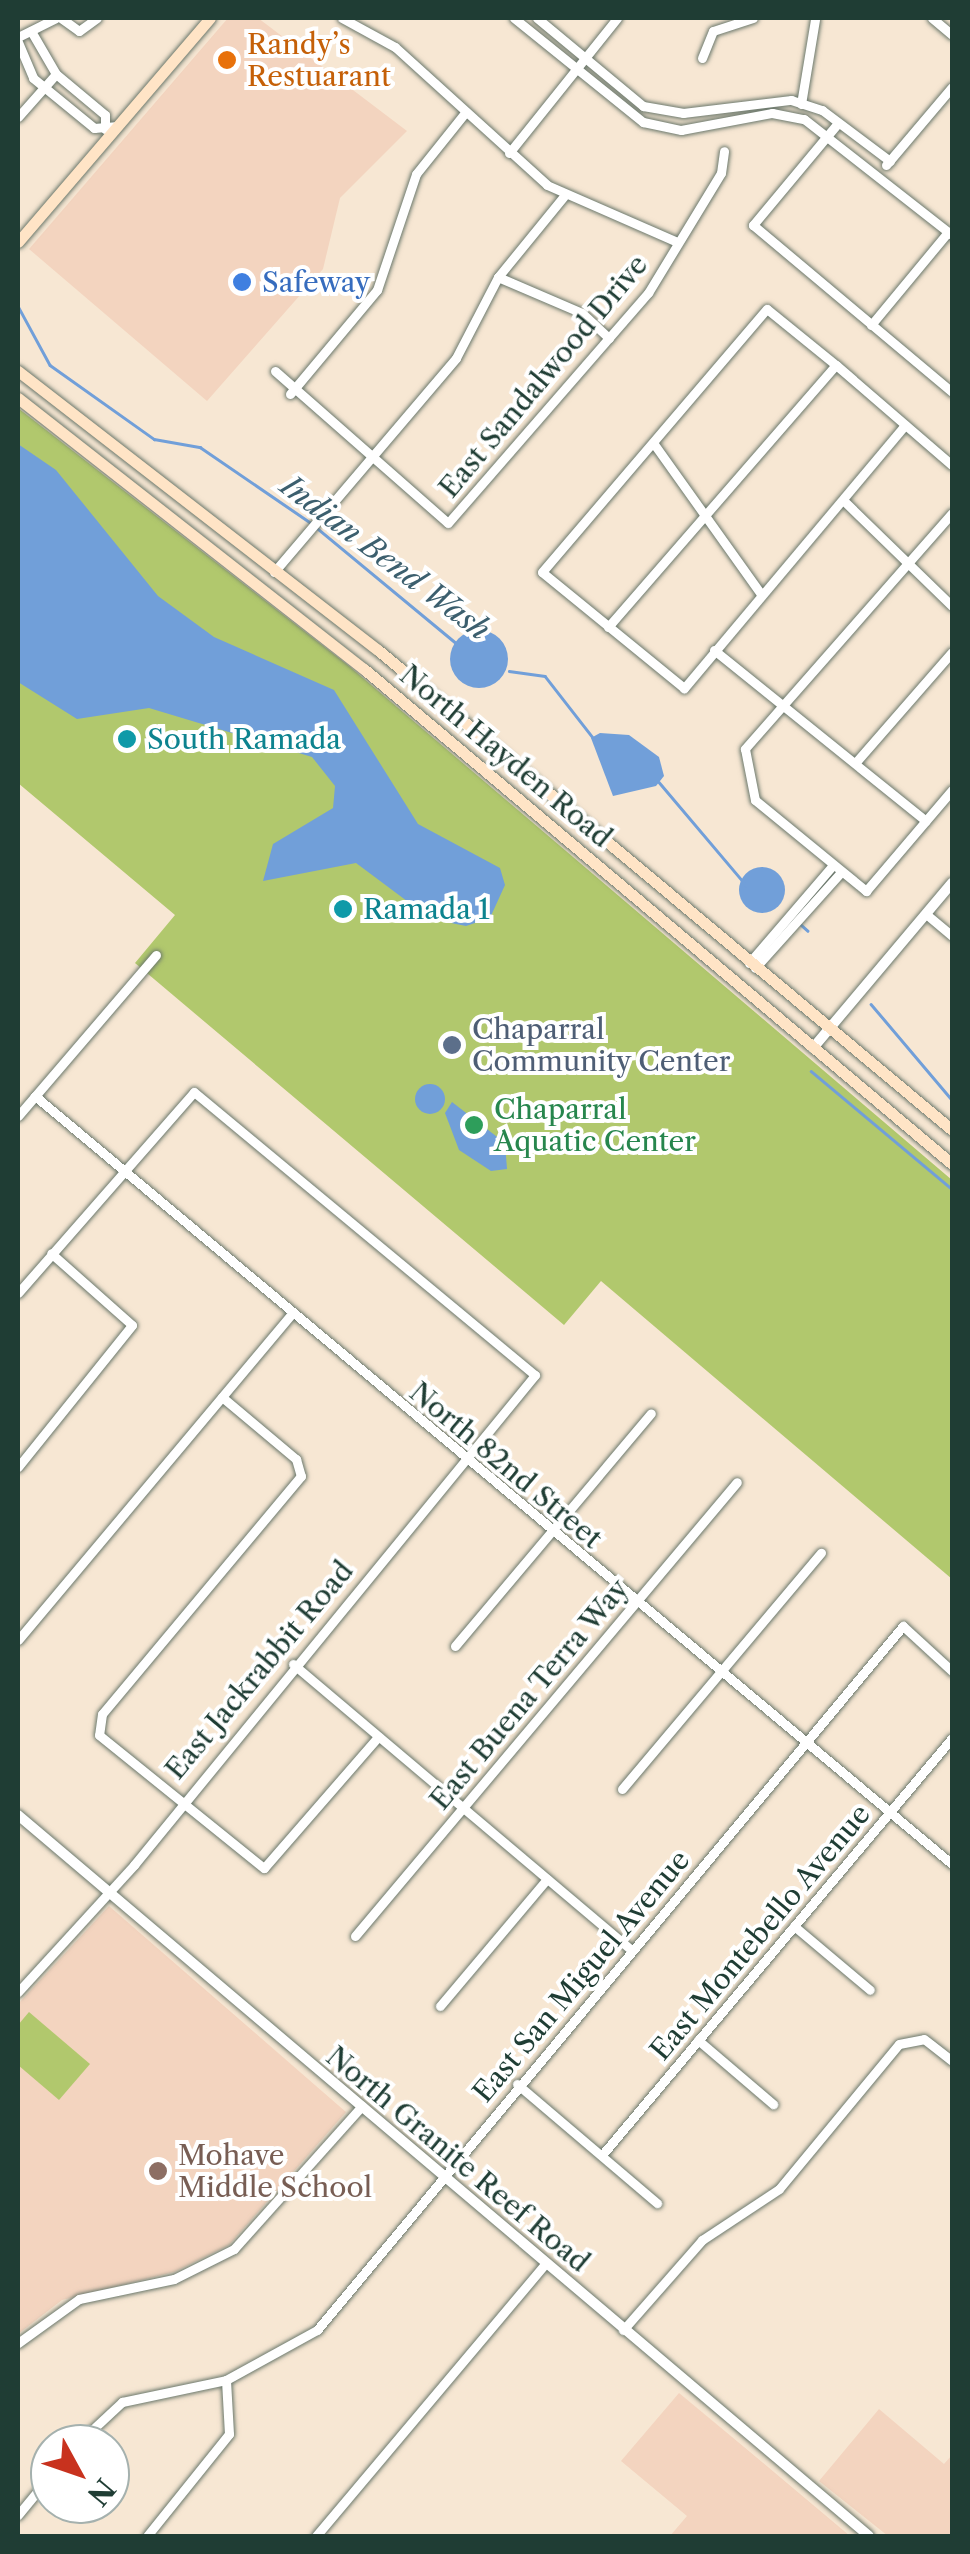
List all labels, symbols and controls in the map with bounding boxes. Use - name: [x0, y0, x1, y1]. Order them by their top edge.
- place label: Randy’s Restuarant: [247, 27, 391, 93]
- marker: Randy’s Restuarant: [216, 49, 238, 71]
- street label: East Sandalwood Drive: [432, 248, 654, 504]
- place label: Safeway: [262, 265, 370, 299]
- marker: Safeway: [231, 271, 253, 293]
- water label: Indian Bend Wash: [274, 468, 496, 648]
- street label: North Hayden Road: [393, 658, 619, 854]
- place label: South Ramada: [147, 722, 341, 756]
- marker: South Ramada: [116, 728, 138, 750]
- place label: Ramada 1: [363, 892, 490, 926]
- marker: Ramada 1: [332, 898, 354, 920]
- place label: Chaparral Community Center: [472, 1012, 731, 1078]
- marker: Chaparral Community Center: [441, 1034, 463, 1056]
- place label: Chaparral Aquatic Center: [494, 1092, 696, 1158]
- marker: Chaparral Aquatic Center: [463, 1114, 485, 1136]
- street label: North 82nd Street: [403, 1375, 609, 1555]
- street label: East Jackrabbit Road: [158, 1554, 360, 1786]
- street label: East Buena Terra Way: [422, 1571, 636, 1817]
- street label: East Montebello Avenue: [643, 1797, 877, 2067]
- street label: East San Miguel Avenue: [465, 1843, 697, 2109]
- street label: North Granite Reef Road: [320, 2039, 596, 2279]
- place label: Mohave Middle School: [178, 2138, 372, 2204]
- marker: Mohave Middle School: [147, 2160, 169, 2182]
- north arrow: [30, 2424, 130, 2524]
- text: N: [81, 2472, 122, 2512]

